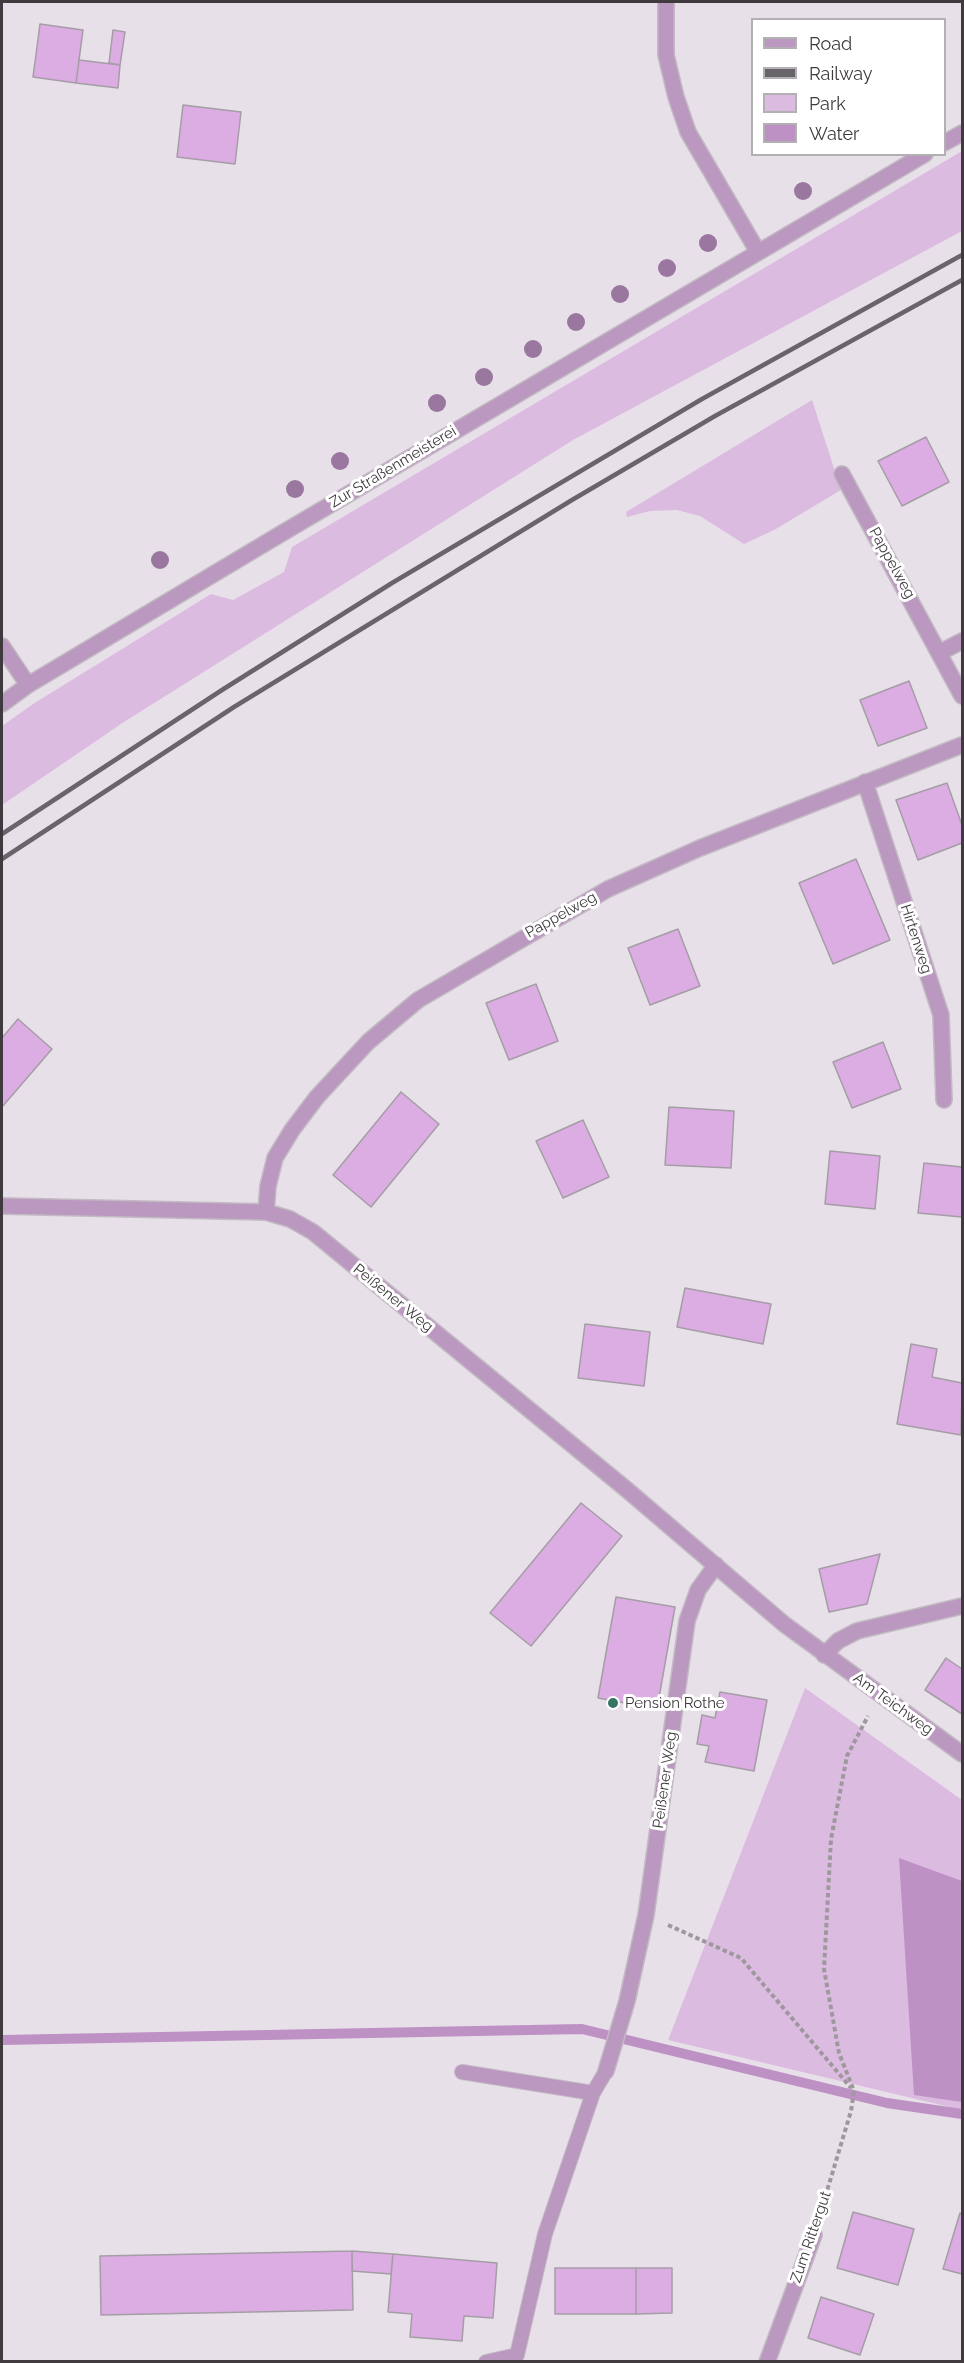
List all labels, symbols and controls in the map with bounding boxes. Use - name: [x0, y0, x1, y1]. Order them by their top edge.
- legend: [751, 18, 946, 156]
- text: Road: [809, 33, 852, 54]
- text: Railway: [809, 63, 873, 84]
- text: Park: [809, 93, 846, 114]
- text: Water: [809, 123, 859, 144]
- street label: Zur Straßenmeisterei: [326, 422, 460, 512]
- street label: Pappelweg: [865, 524, 919, 602]
- street label: Pappelweg: [522, 888, 600, 942]
- street label: Hirtenweg: [896, 902, 936, 976]
- street label: Peißener Weg: [349, 1260, 437, 1336]
- street label: Am Teichweg: [850, 1669, 936, 1739]
- place label: Pension Rothe: [625, 1694, 725, 1712]
- marker: Pension Rothe: [606, 1696, 620, 1710]
- street label: Peißener Weg: [649, 1730, 681, 1830]
- street label: Zum Rittergut: [787, 2189, 835, 2285]

